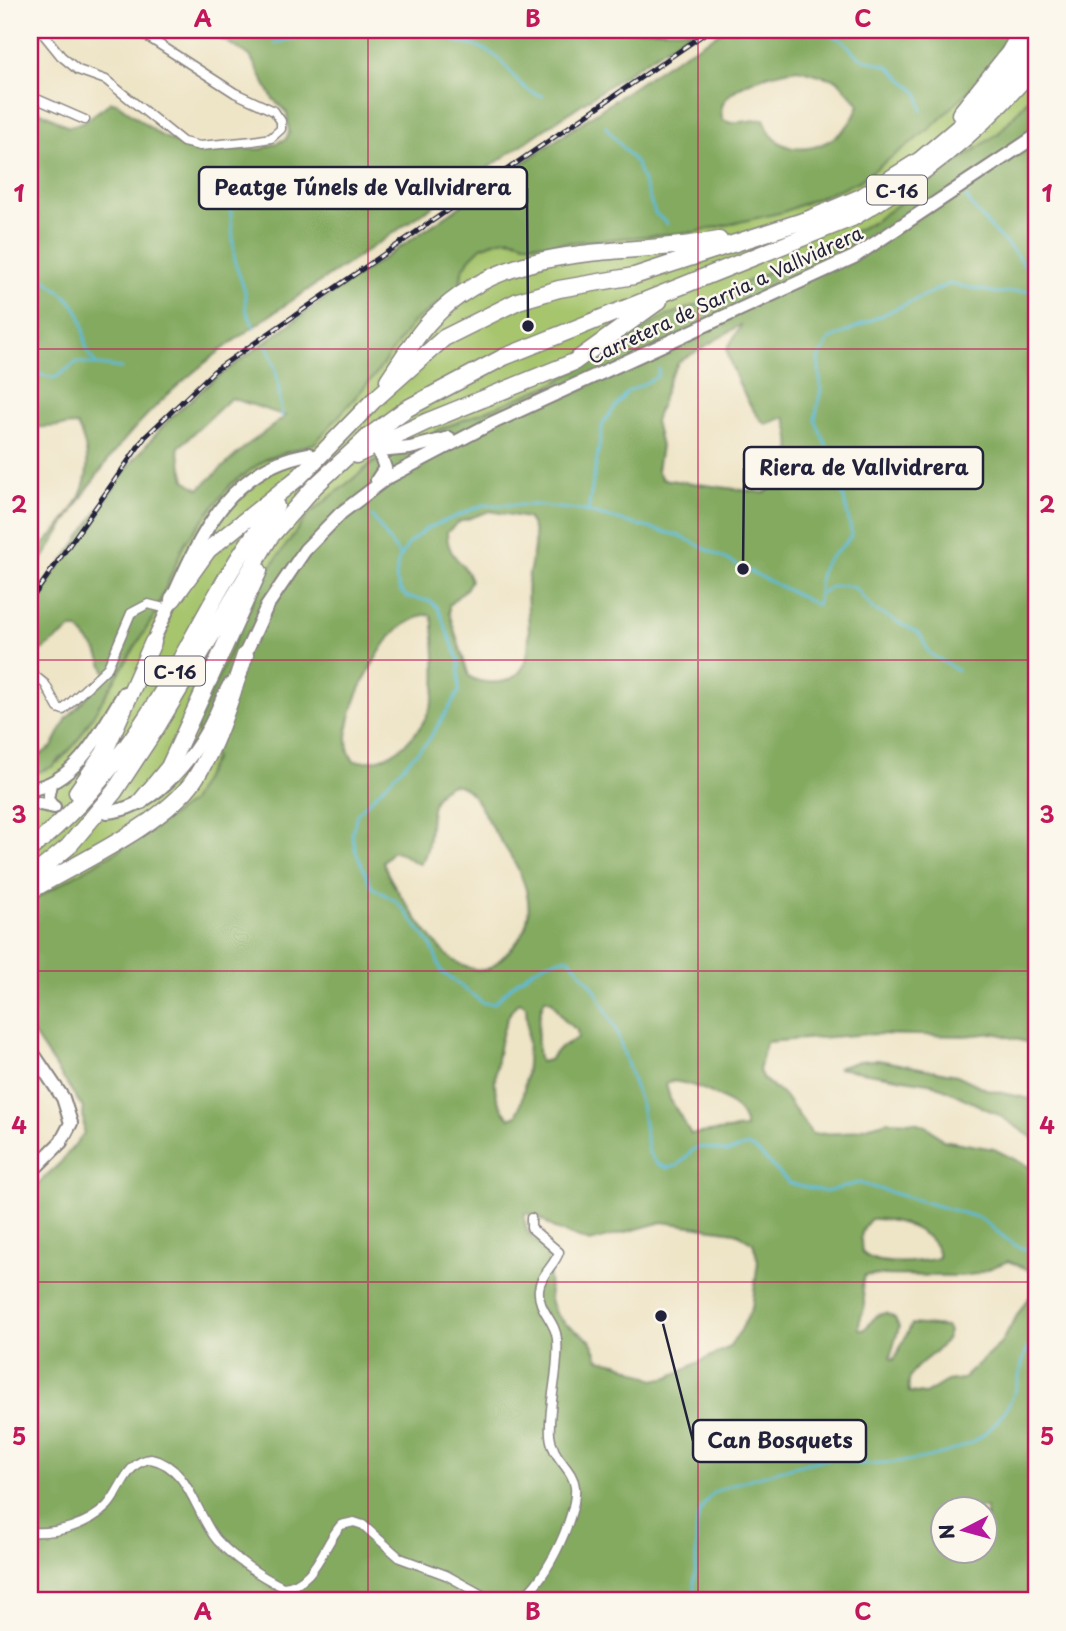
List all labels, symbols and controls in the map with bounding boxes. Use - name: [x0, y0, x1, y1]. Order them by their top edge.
- text: A: [194, 0, 212, 35]
- text: B: [525, 0, 541, 35]
- text: C: [854, 0, 872, 35]
- callout: Peatge Túnels de Vallvidrera: [199, 167, 527, 209]
- text: Peatge Túnels de Vallvidrera: [214, 170, 512, 202]
- text: 1: [14, 175, 25, 210]
- text: 1: [1042, 175, 1053, 210]
- road number: C-16: [867, 176, 927, 204]
- street label: Carretera de Sarria a Vallvidrera: [583, 218, 867, 370]
- callout: Riera de Vallvidrera: [744, 447, 983, 489]
- text: Riera de Vallvidrera: [759, 450, 969, 482]
- text: 2: [11, 486, 27, 521]
- text: 2: [1039, 486, 1055, 521]
- road number: C-16: [145, 656, 205, 686]
- text: 3: [11, 796, 27, 831]
- text: 3: [1039, 796, 1055, 831]
- text: 4: [11, 1107, 27, 1142]
- text: 4: [1039, 1107, 1055, 1142]
- text: 5: [12, 1418, 26, 1453]
- text: 5: [1040, 1418, 1054, 1453]
- callout: Can Bosquets: [693, 1420, 866, 1462]
- text: Can Bosquets: [707, 1423, 853, 1455]
- north arrow: [930, 1494, 1000, 1564]
- text: N: [931, 1523, 961, 1541]
- text: A: [194, 1593, 212, 1628]
- text: B: [525, 1593, 541, 1628]
- text: C: [854, 1593, 872, 1628]

